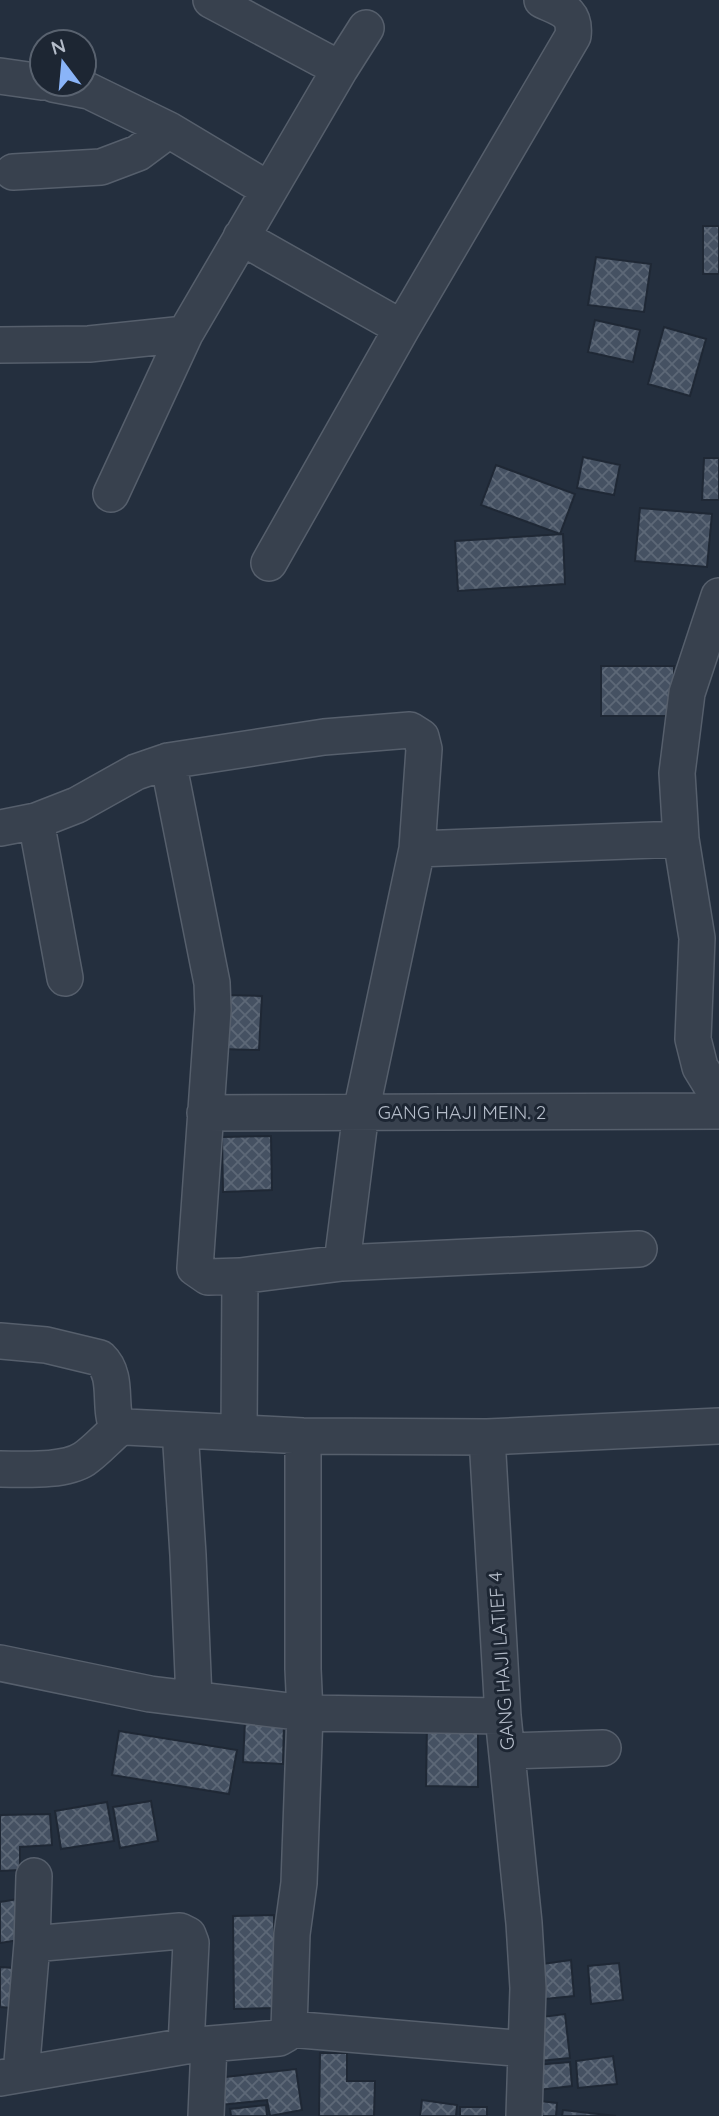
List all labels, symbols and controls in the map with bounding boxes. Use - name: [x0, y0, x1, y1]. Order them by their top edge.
- north arrow: [28, 28, 98, 98]
- text: N: [48, 33, 68, 60]
- street label: GANG HAJI MEIN. 2: [378, 1100, 546, 1124]
- street label: GANG HAJI LATIEF 4: [483, 1571, 519, 1751]

